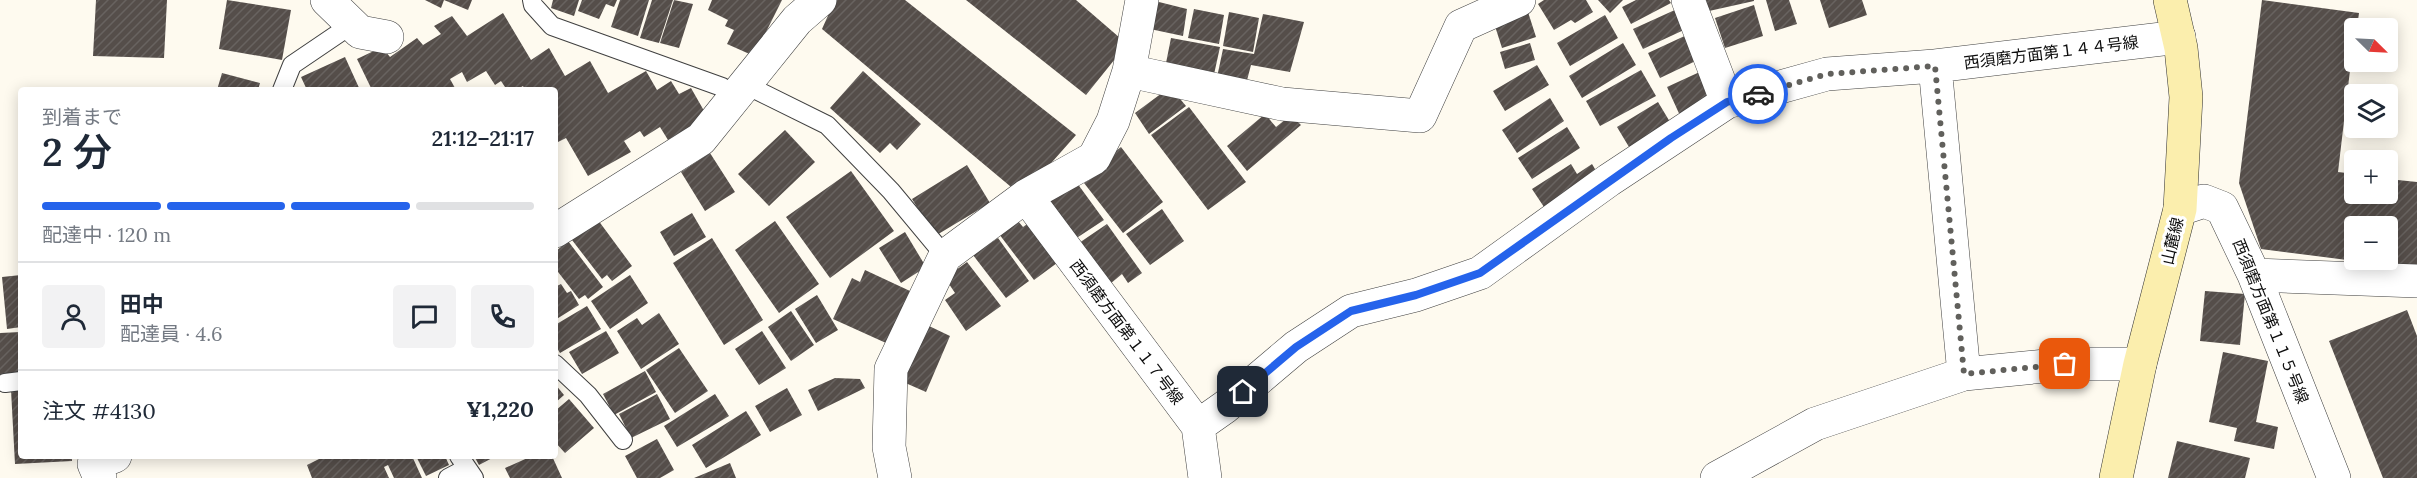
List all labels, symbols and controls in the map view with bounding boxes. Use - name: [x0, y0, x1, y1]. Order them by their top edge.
- north arrow: [2344, 18, 2398, 72]
- map controls: [2344, 18, 2398, 270]
- street label: 西須磨方面第１４４号線: [1962, 31, 2140, 73]
- courier: [1728, 64, 1788, 124]
- icon: car: [1742, 78, 1775, 111]
- button: layers: [2344, 84, 2398, 138]
- text: 到着まで: [42, 104, 122, 129]
- text: 21:12–21:17: [431, 124, 534, 152]
- text: 2 分: [42, 127, 112, 177]
- button: +: [2344, 150, 2398, 204]
- street label: 山麓線: [2157, 215, 2187, 267]
- button: −: [2344, 216, 2398, 270]
- text: 配達中 · 120 m: [42, 222, 171, 247]
- street label: 西須磨方面第１１５号線: [2229, 236, 2313, 406]
- street label: 西須磨方面第１１７号線: [1066, 256, 1188, 408]
- button: person: [42, 285, 105, 348]
- button: chat: [393, 285, 456, 348]
- button: phone: [471, 285, 534, 348]
- text: 田中: [120, 290, 164, 318]
- text: 配達員 · 4.6: [120, 321, 223, 346]
- pin: [2039, 338, 2090, 389]
- icon: bag: [2048, 347, 2081, 380]
- pin: [1217, 366, 1268, 417]
- icon: home: [1226, 375, 1259, 408]
- text: ¥1,220: [466, 395, 534, 423]
- text: 注文 #4130: [42, 397, 156, 425]

